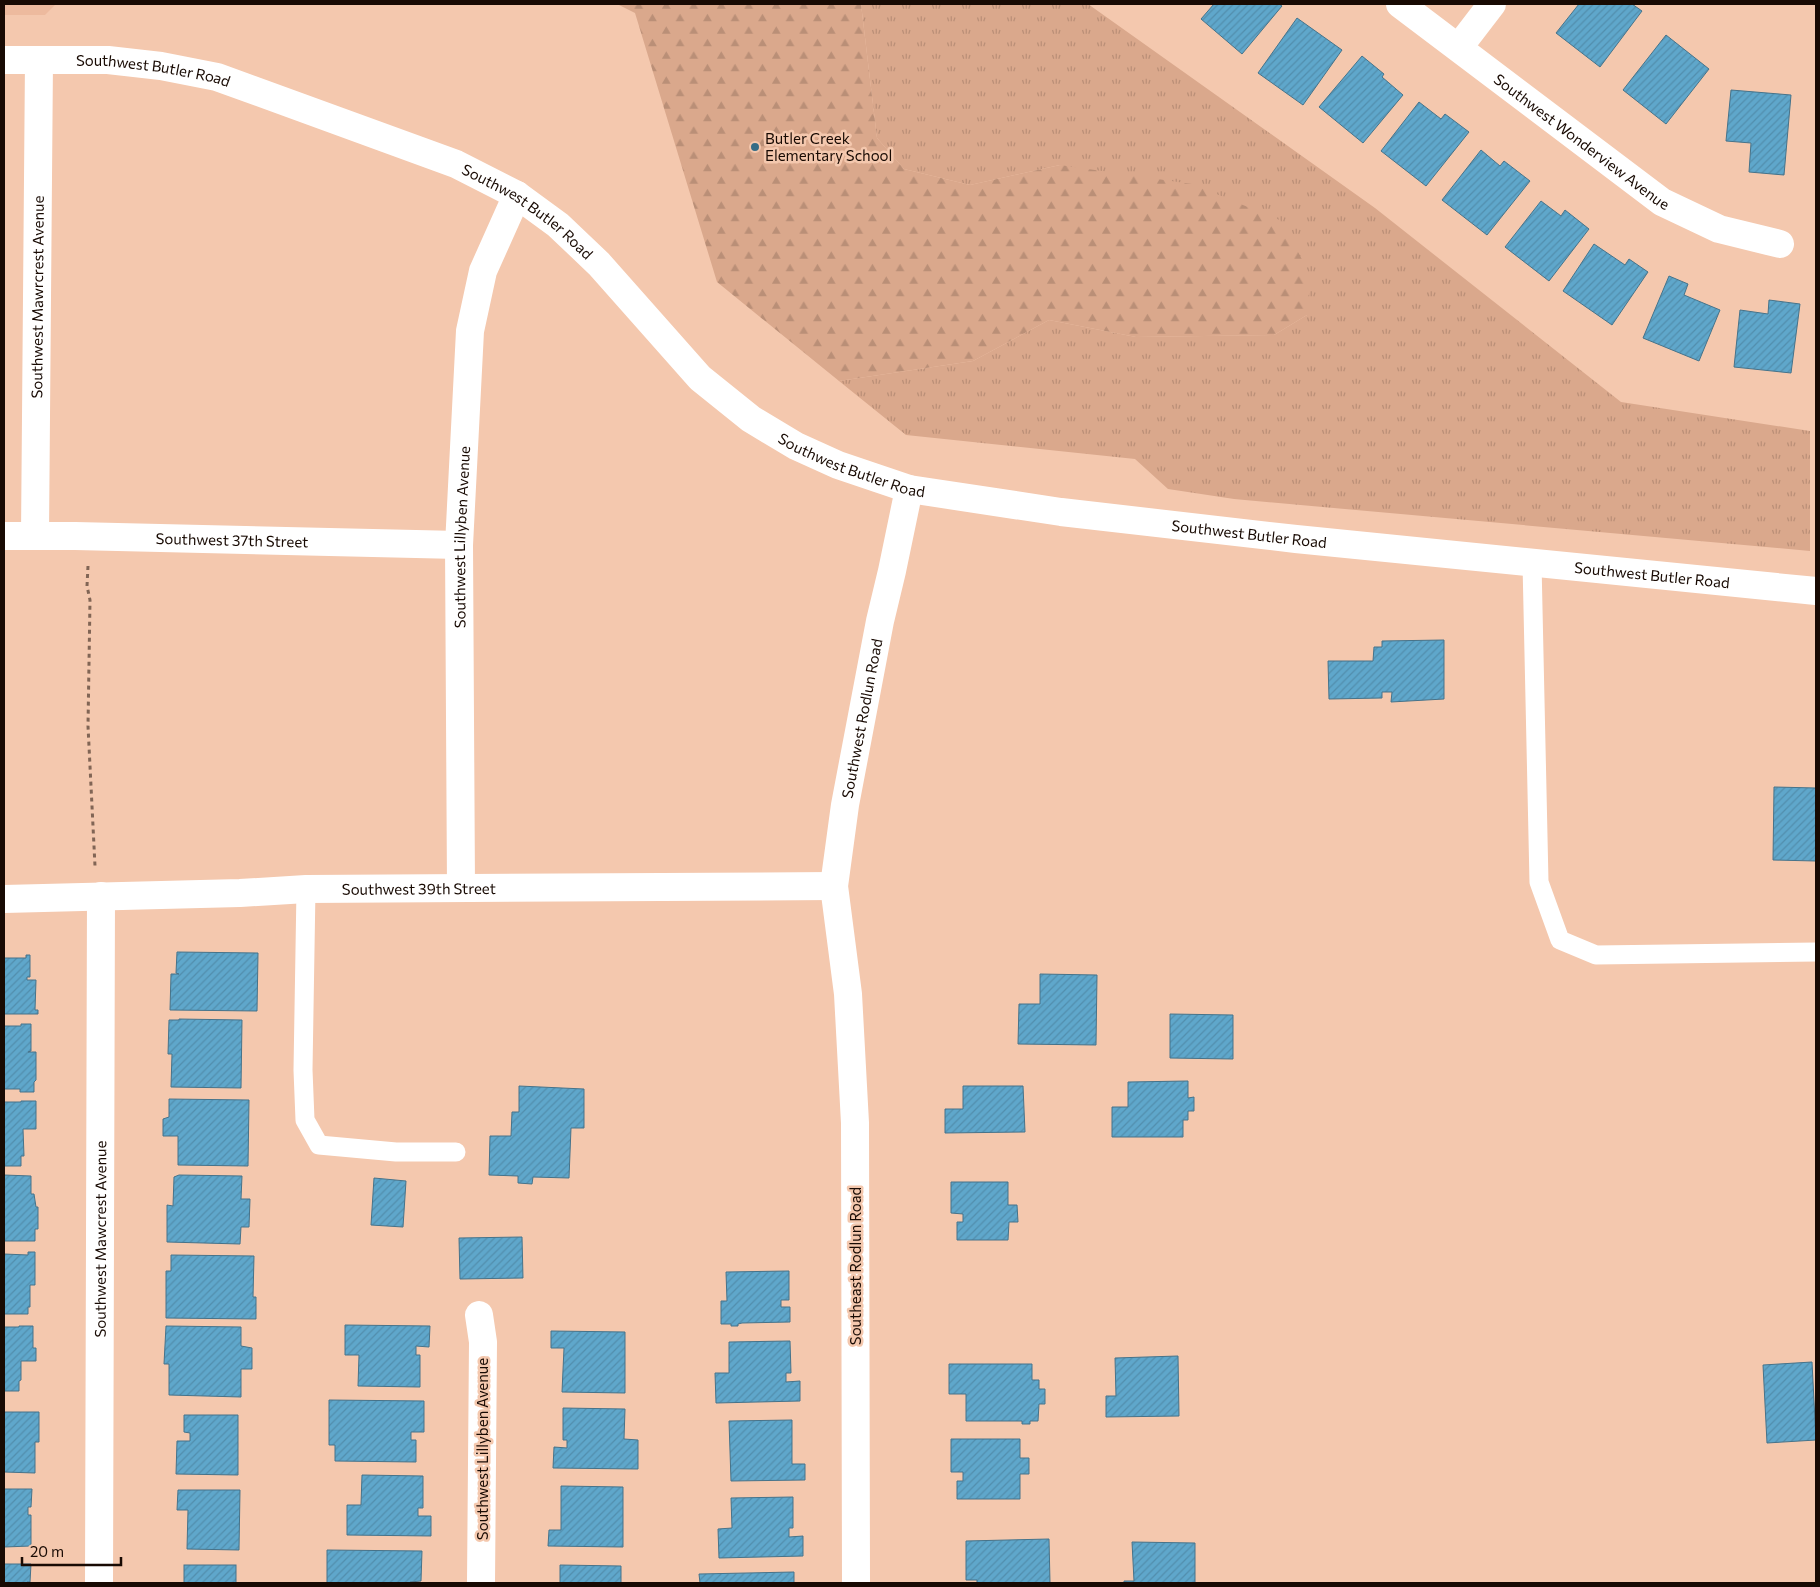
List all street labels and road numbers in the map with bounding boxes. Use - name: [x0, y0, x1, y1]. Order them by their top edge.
- street label: Southwest Butler Road: [76, 51, 233, 90]
- street label: Southwest Wonderview Avenue: [1491, 69, 1672, 213]
- street label: Southwest Butler Road: [459, 160, 597, 263]
- street label: Southwest Mawrcrest Avenue: [27, 195, 47, 399]
- street label: Southwest Butler Road: [775, 429, 926, 500]
- street label: Southwest Lillyben Avenue: [450, 445, 473, 628]
- street label: Southwest Butler Road: [1171, 516, 1328, 551]
- street label: Southwest 37th Street: [155, 529, 309, 550]
- street label: Southwest Butler Road: [1574, 558, 1731, 591]
- street label: Southwest Rodlun Road: [837, 637, 885, 800]
- street label: Southwest 39th Street: [342, 879, 496, 898]
- street label: Southwest Mawcrest Avenue: [91, 1140, 109, 1337]
- street label: Southeast Rodlun Road: [846, 1187, 864, 1345]
- street label: Southwest Lillyben Avenue: [473, 1358, 491, 1540]

